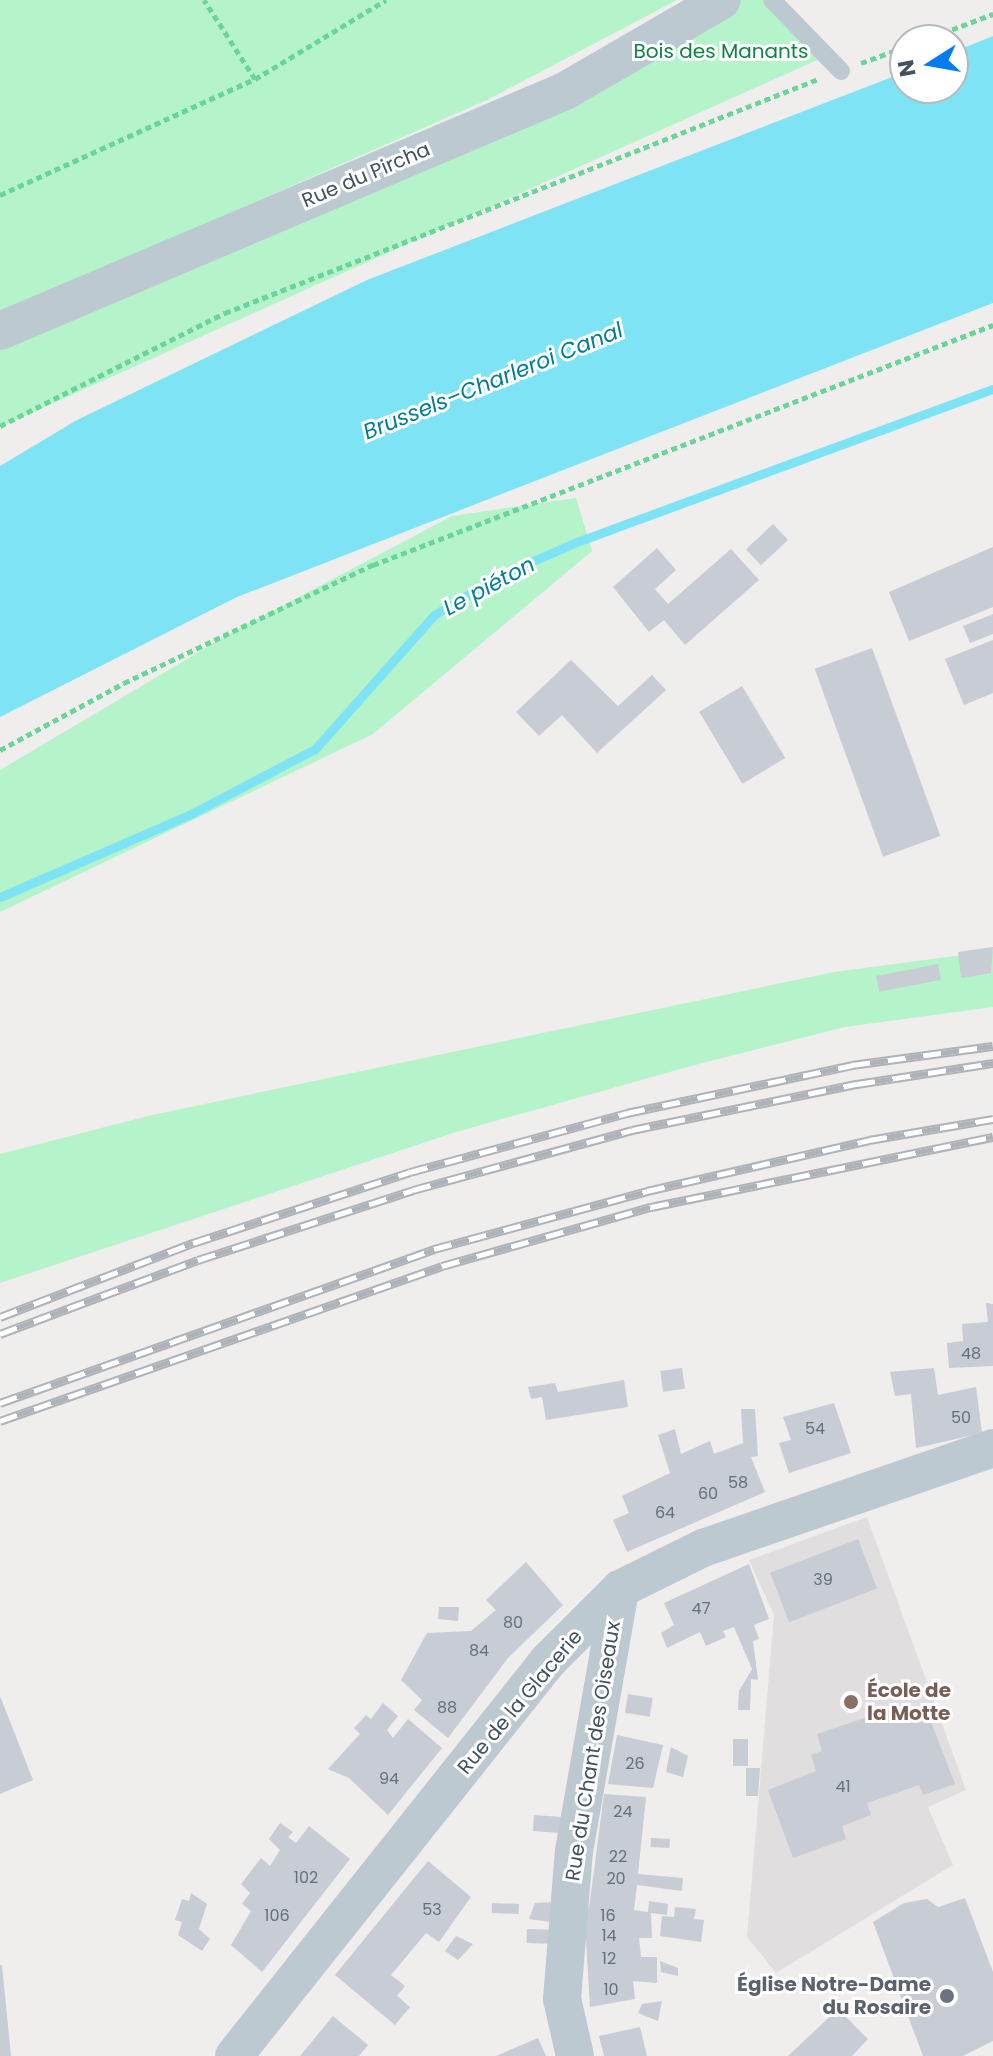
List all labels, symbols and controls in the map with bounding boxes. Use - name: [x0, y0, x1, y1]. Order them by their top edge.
- north arrow: [889, 24, 969, 104]
- park label: Bois des Manants: [633, 39, 809, 63]
- text: N: [890, 57, 924, 79]
- street label: Rue du Pircha: [298, 137, 434, 213]
- water label: Brussels–Charleroi Canal: [359, 317, 627, 445]
- water label: Le piéton: [439, 551, 539, 621]
- house number: 48: [961, 1344, 981, 1364]
- house number: 50: [951, 1408, 971, 1428]
- house number: 54: [805, 1419, 825, 1439]
- house number: 58: [728, 1473, 748, 1493]
- house number: 60: [698, 1484, 718, 1504]
- house number: 64: [655, 1503, 675, 1523]
- house number: 39: [813, 1570, 833, 1590]
- house number: 47: [692, 1599, 710, 1619]
- house number: 80: [503, 1613, 523, 1633]
- street label: Rue du Chant des Oiseaux: [561, 1619, 625, 1883]
- street label: Rue de la Glacerie: [453, 1625, 587, 1779]
- house number: 84: [469, 1641, 489, 1661]
- place label: École de la Motte: [867, 1678, 951, 1725]
- marker: École de la Motte: [842, 1693, 860, 1711]
- house number: 88: [437, 1698, 457, 1718]
- house number: 26: [625, 1754, 645, 1774]
- house number: 94: [379, 1769, 399, 1789]
- house number: 41: [835, 1777, 851, 1797]
- house number: 24: [613, 1802, 633, 1822]
- house number: 22: [609, 1847, 627, 1867]
- house number: 102: [294, 1868, 318, 1888]
- house number: 20: [606, 1869, 626, 1889]
- house number: 53: [422, 1900, 442, 1920]
- house number: 106: [264, 1906, 290, 1926]
- house number: 16: [600, 1906, 616, 1926]
- house number: 14: [601, 1926, 617, 1946]
- house number: 12: [602, 1949, 616, 1969]
- place label: Église Notre-Dame du Rosaire: [737, 1972, 931, 2019]
- house number: 10: [603, 1980, 619, 2000]
- marker: Église Notre-Dame du Rosaire: [938, 1987, 956, 2005]

